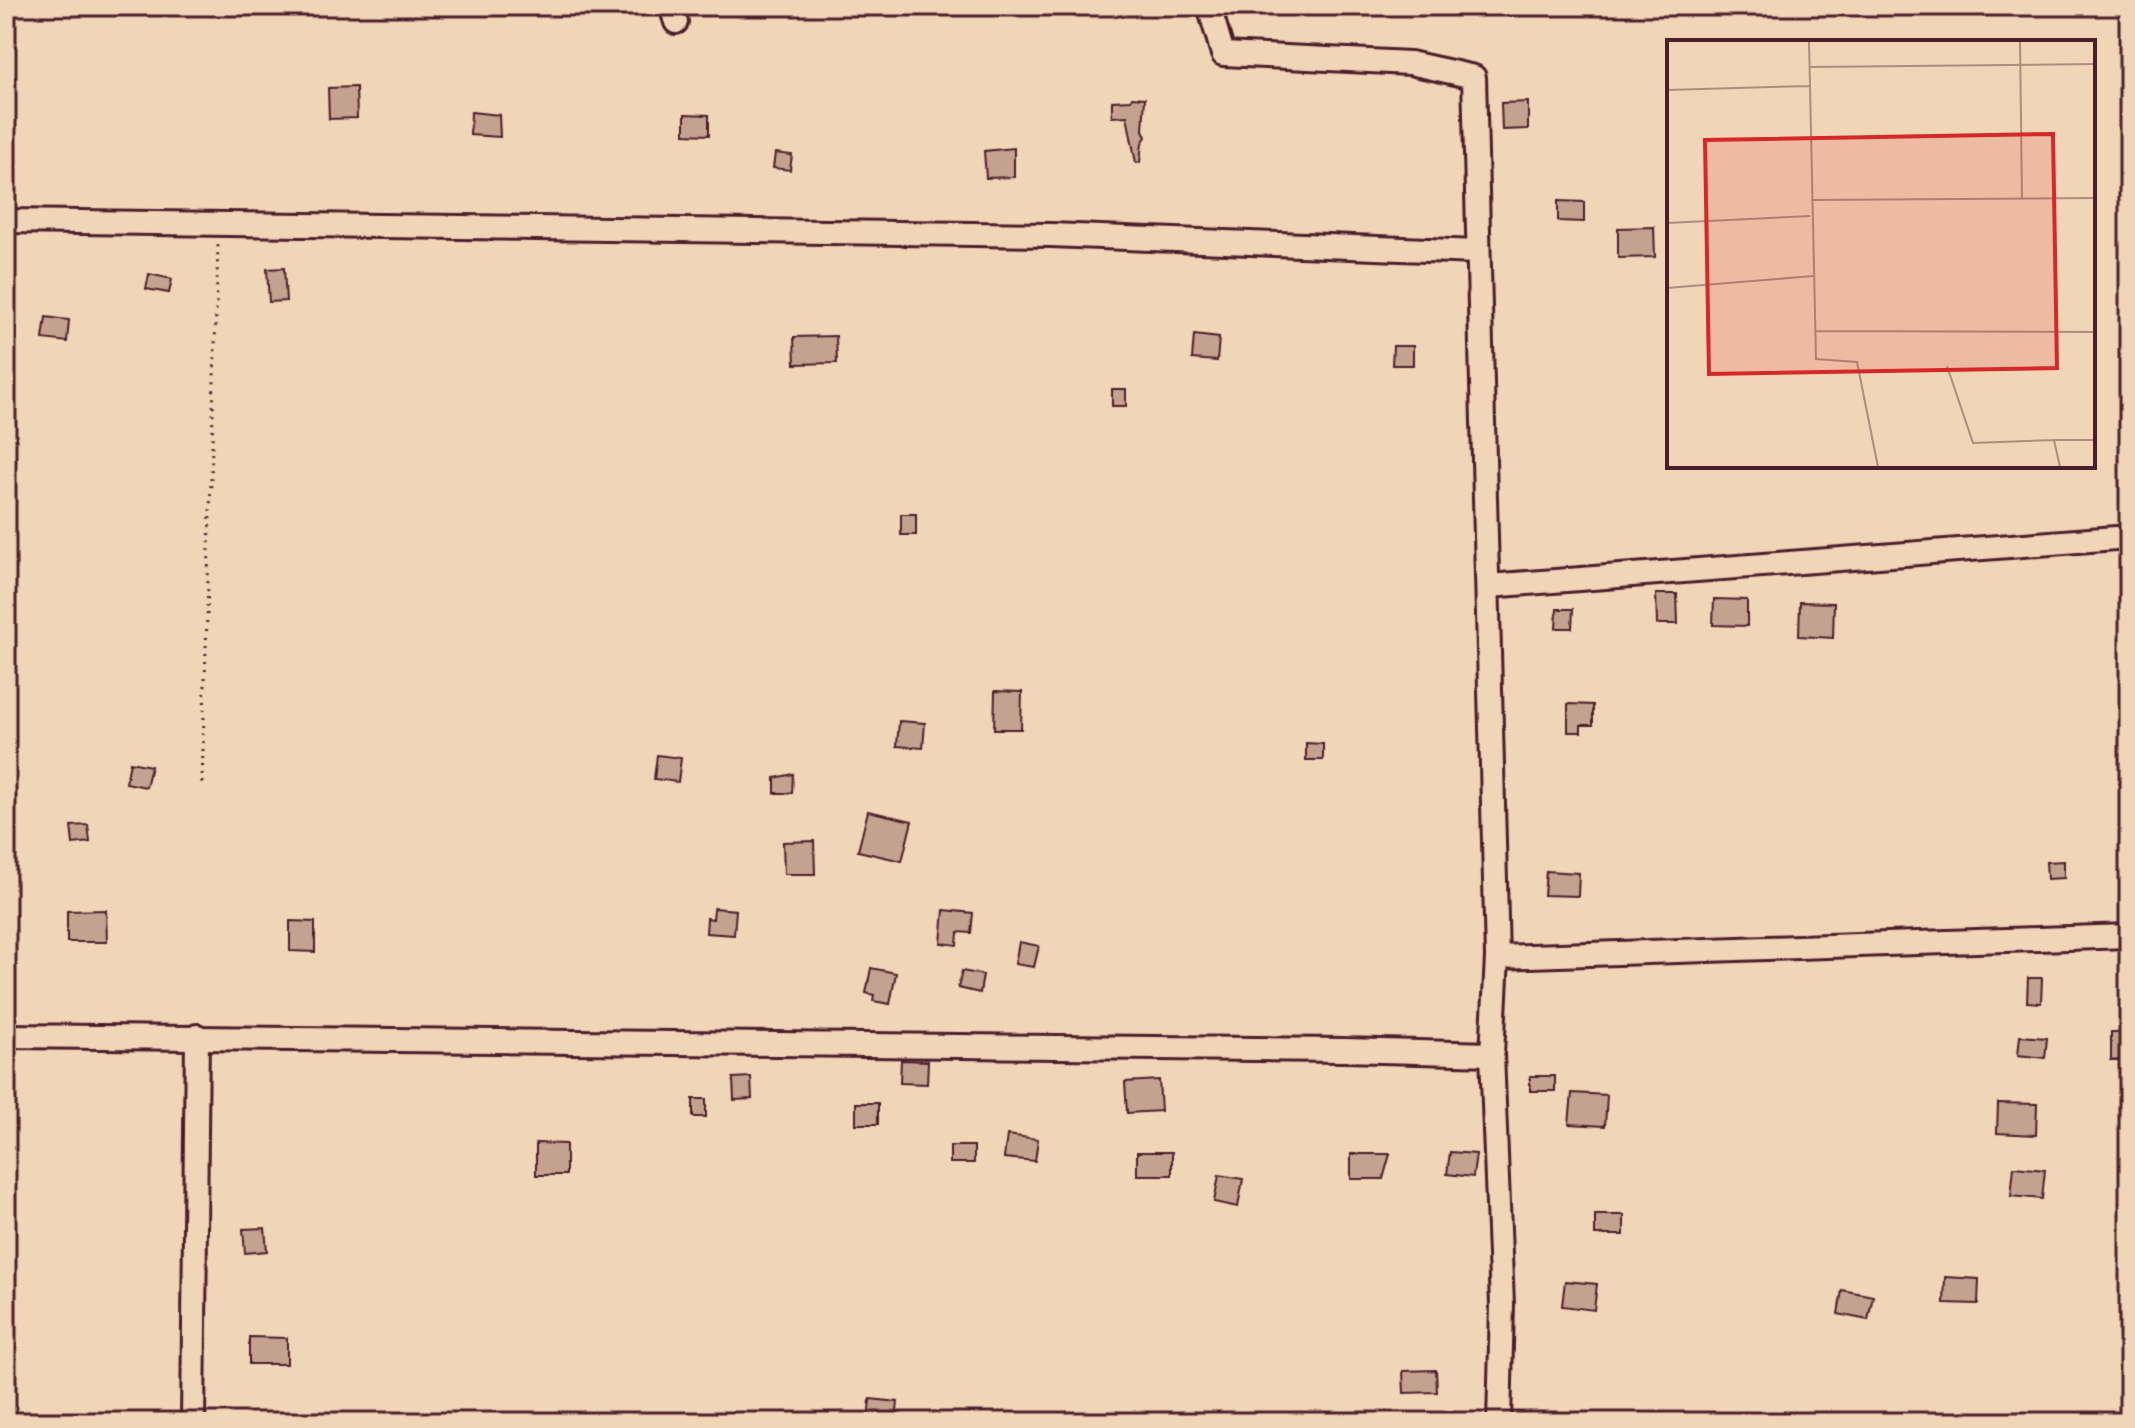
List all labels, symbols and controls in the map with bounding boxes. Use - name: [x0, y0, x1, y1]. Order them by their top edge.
- inset map: [1667, 40, 2095, 468]

